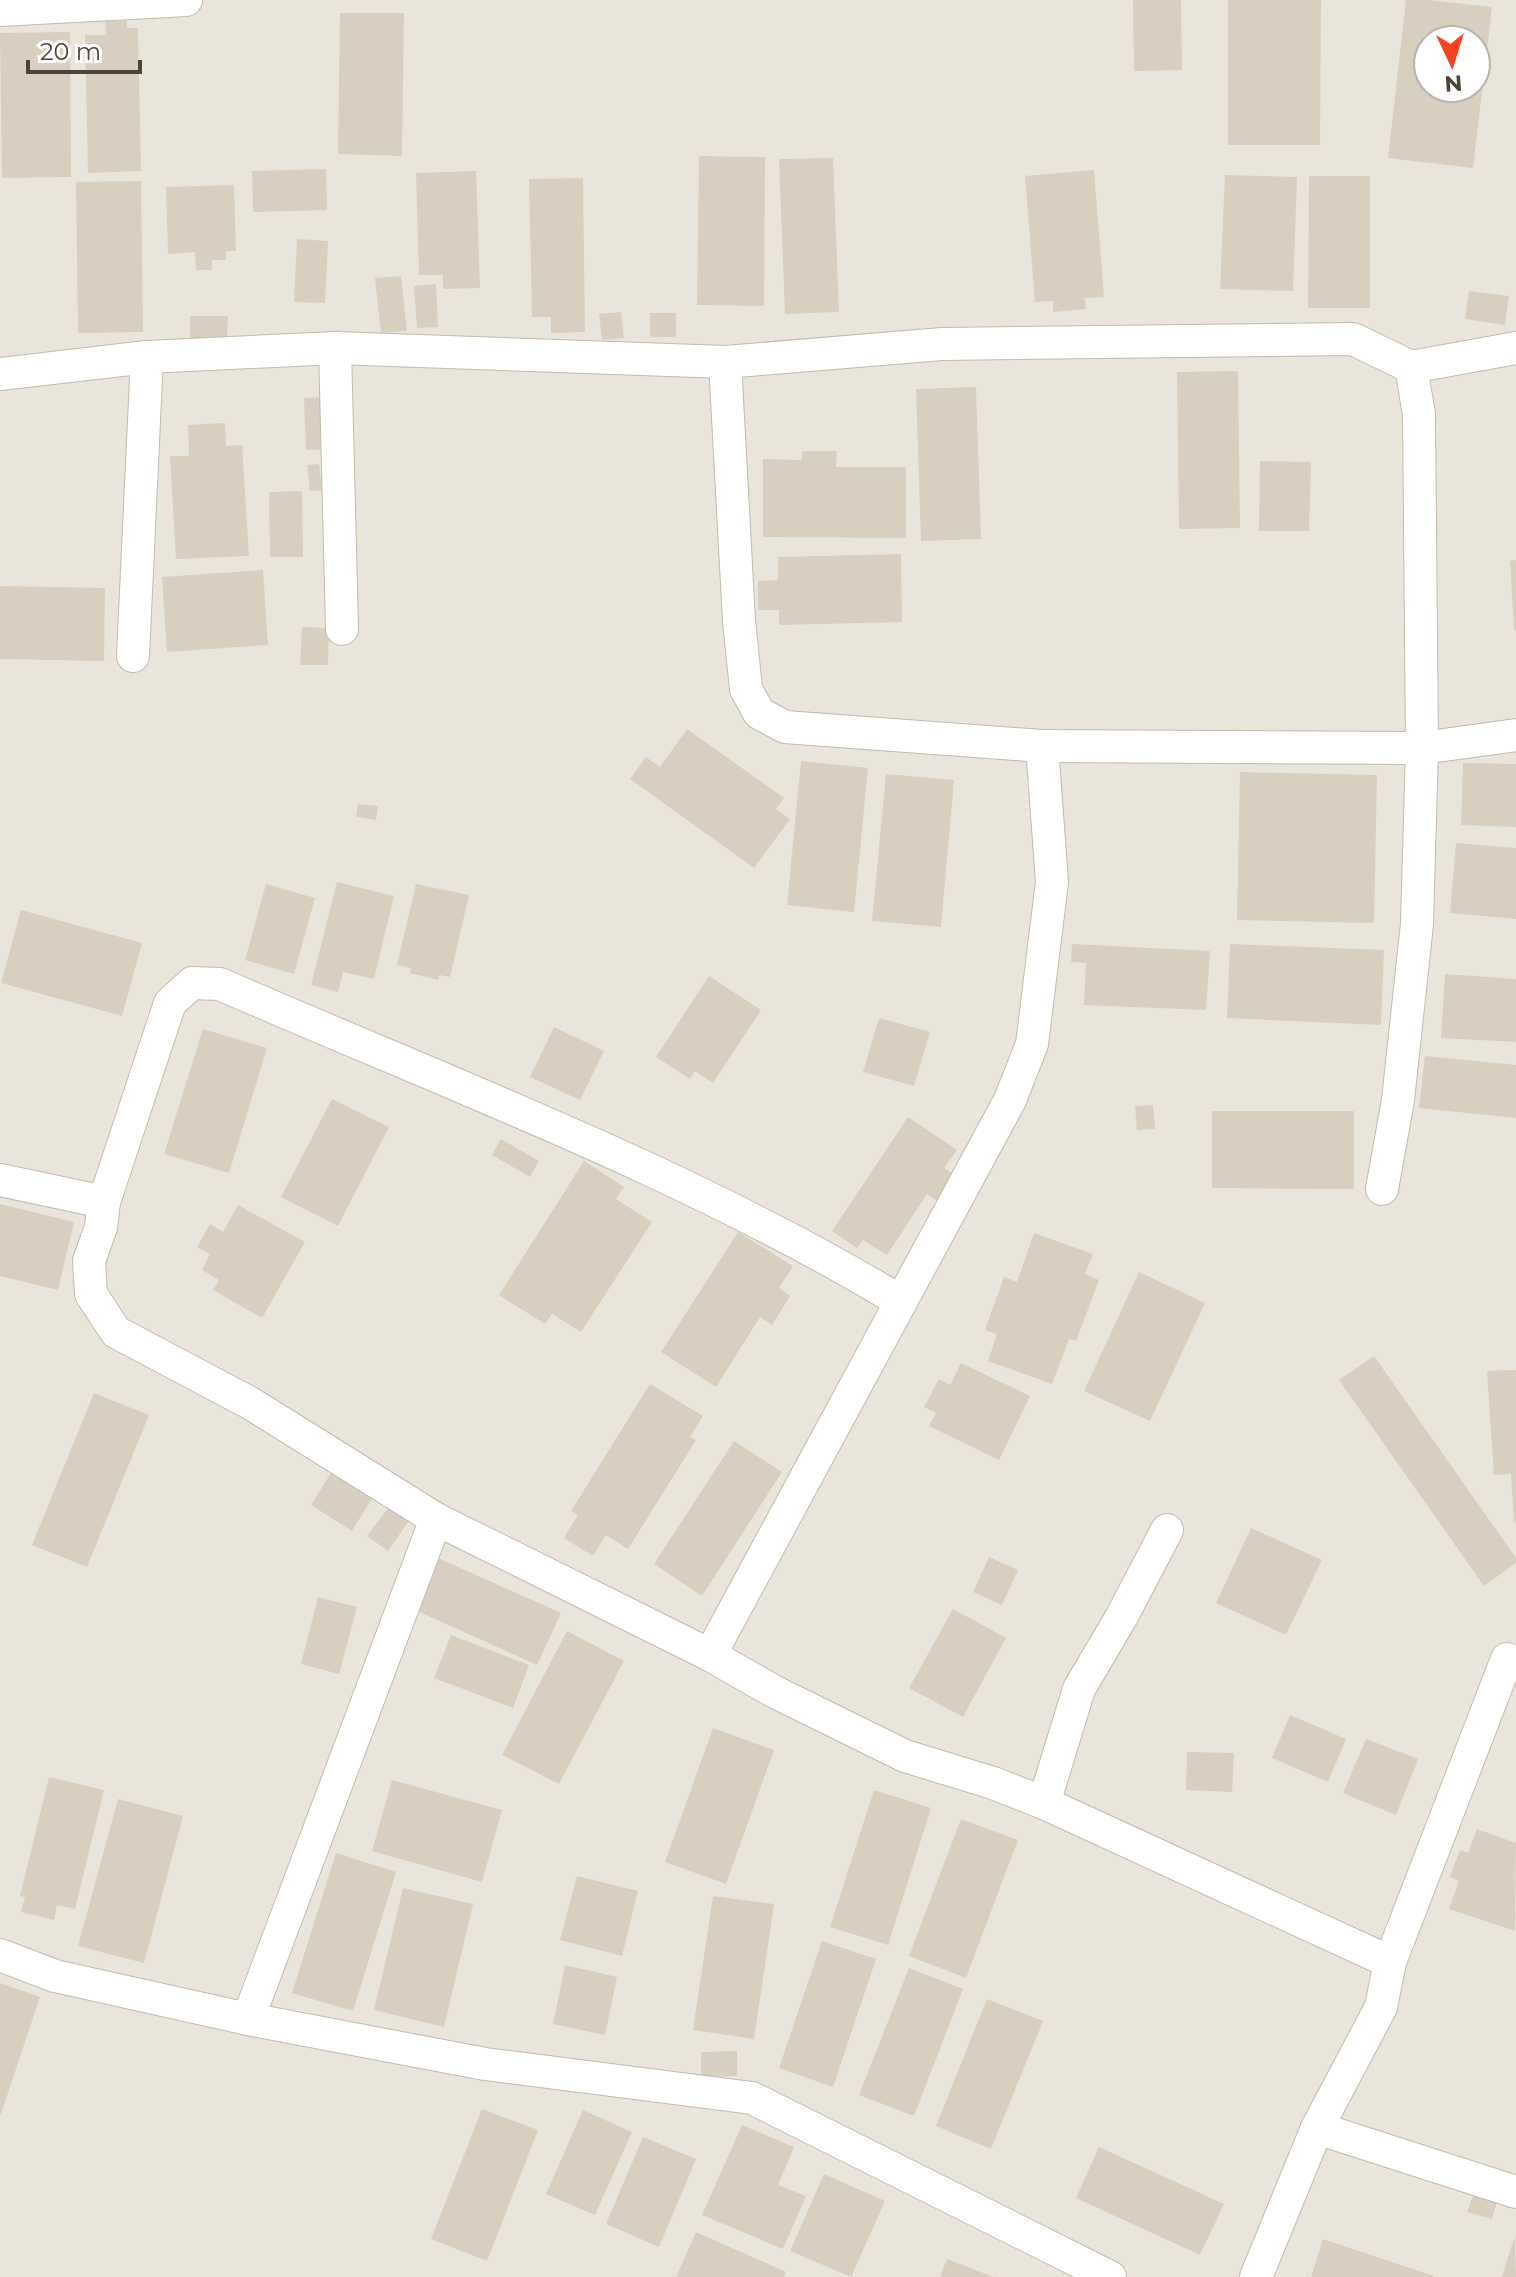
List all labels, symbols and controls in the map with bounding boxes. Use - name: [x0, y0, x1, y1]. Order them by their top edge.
- scale bar: [28, 24, 140, 74]
- north arrow: [1412, 24, 1492, 104]
- text: 20 m: [40, 37, 101, 66]
- text: N: [1444, 69, 1463, 98]

